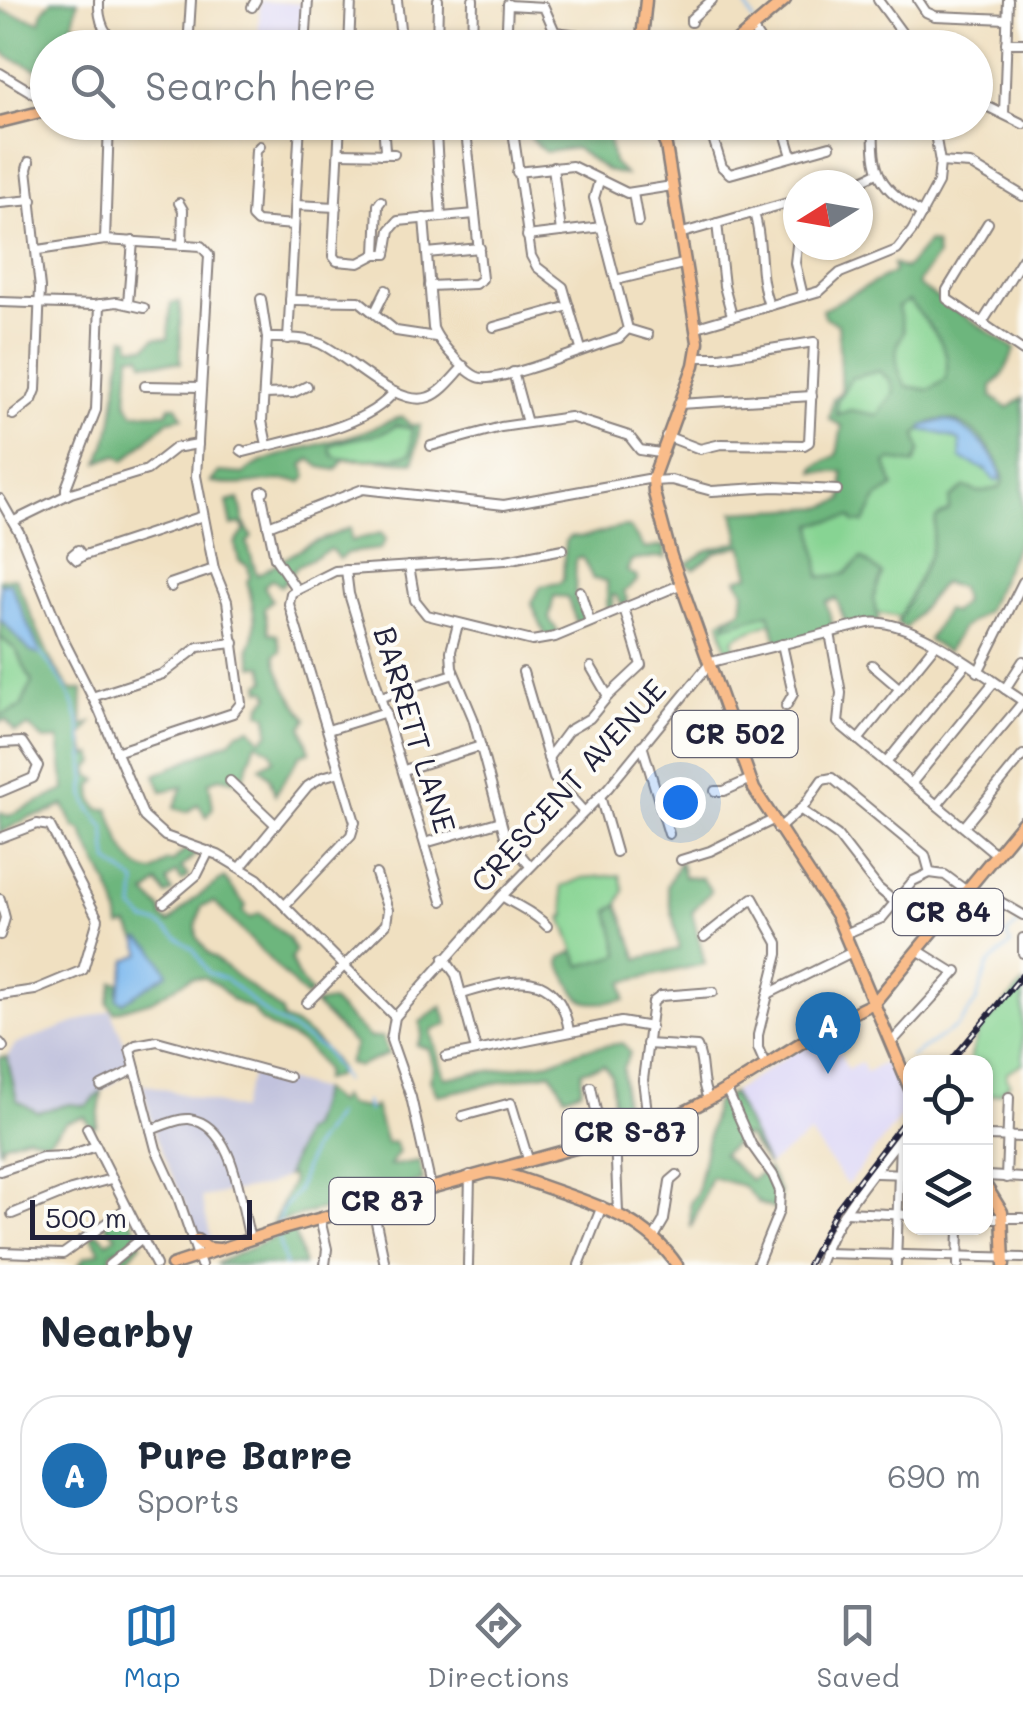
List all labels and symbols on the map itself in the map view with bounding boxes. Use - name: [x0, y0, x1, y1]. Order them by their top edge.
- north arrow: [783, 170, 873, 260]
- street label: BARRETT LANE: [366, 621, 466, 838]
- street label: CRESCENT AVENUE: [461, 670, 674, 900]
- road number: CR 502: [672, 711, 798, 757]
- your location: [655, 777, 706, 828]
- road number: CR 84: [893, 889, 1003, 935]
- pin: A: [796, 992, 860, 1074]
- road number: CR S-87: [562, 1109, 698, 1155]
- road number: CR 87: [330, 1178, 434, 1224]
- scale bar: [30, 1195, 252, 1240]

